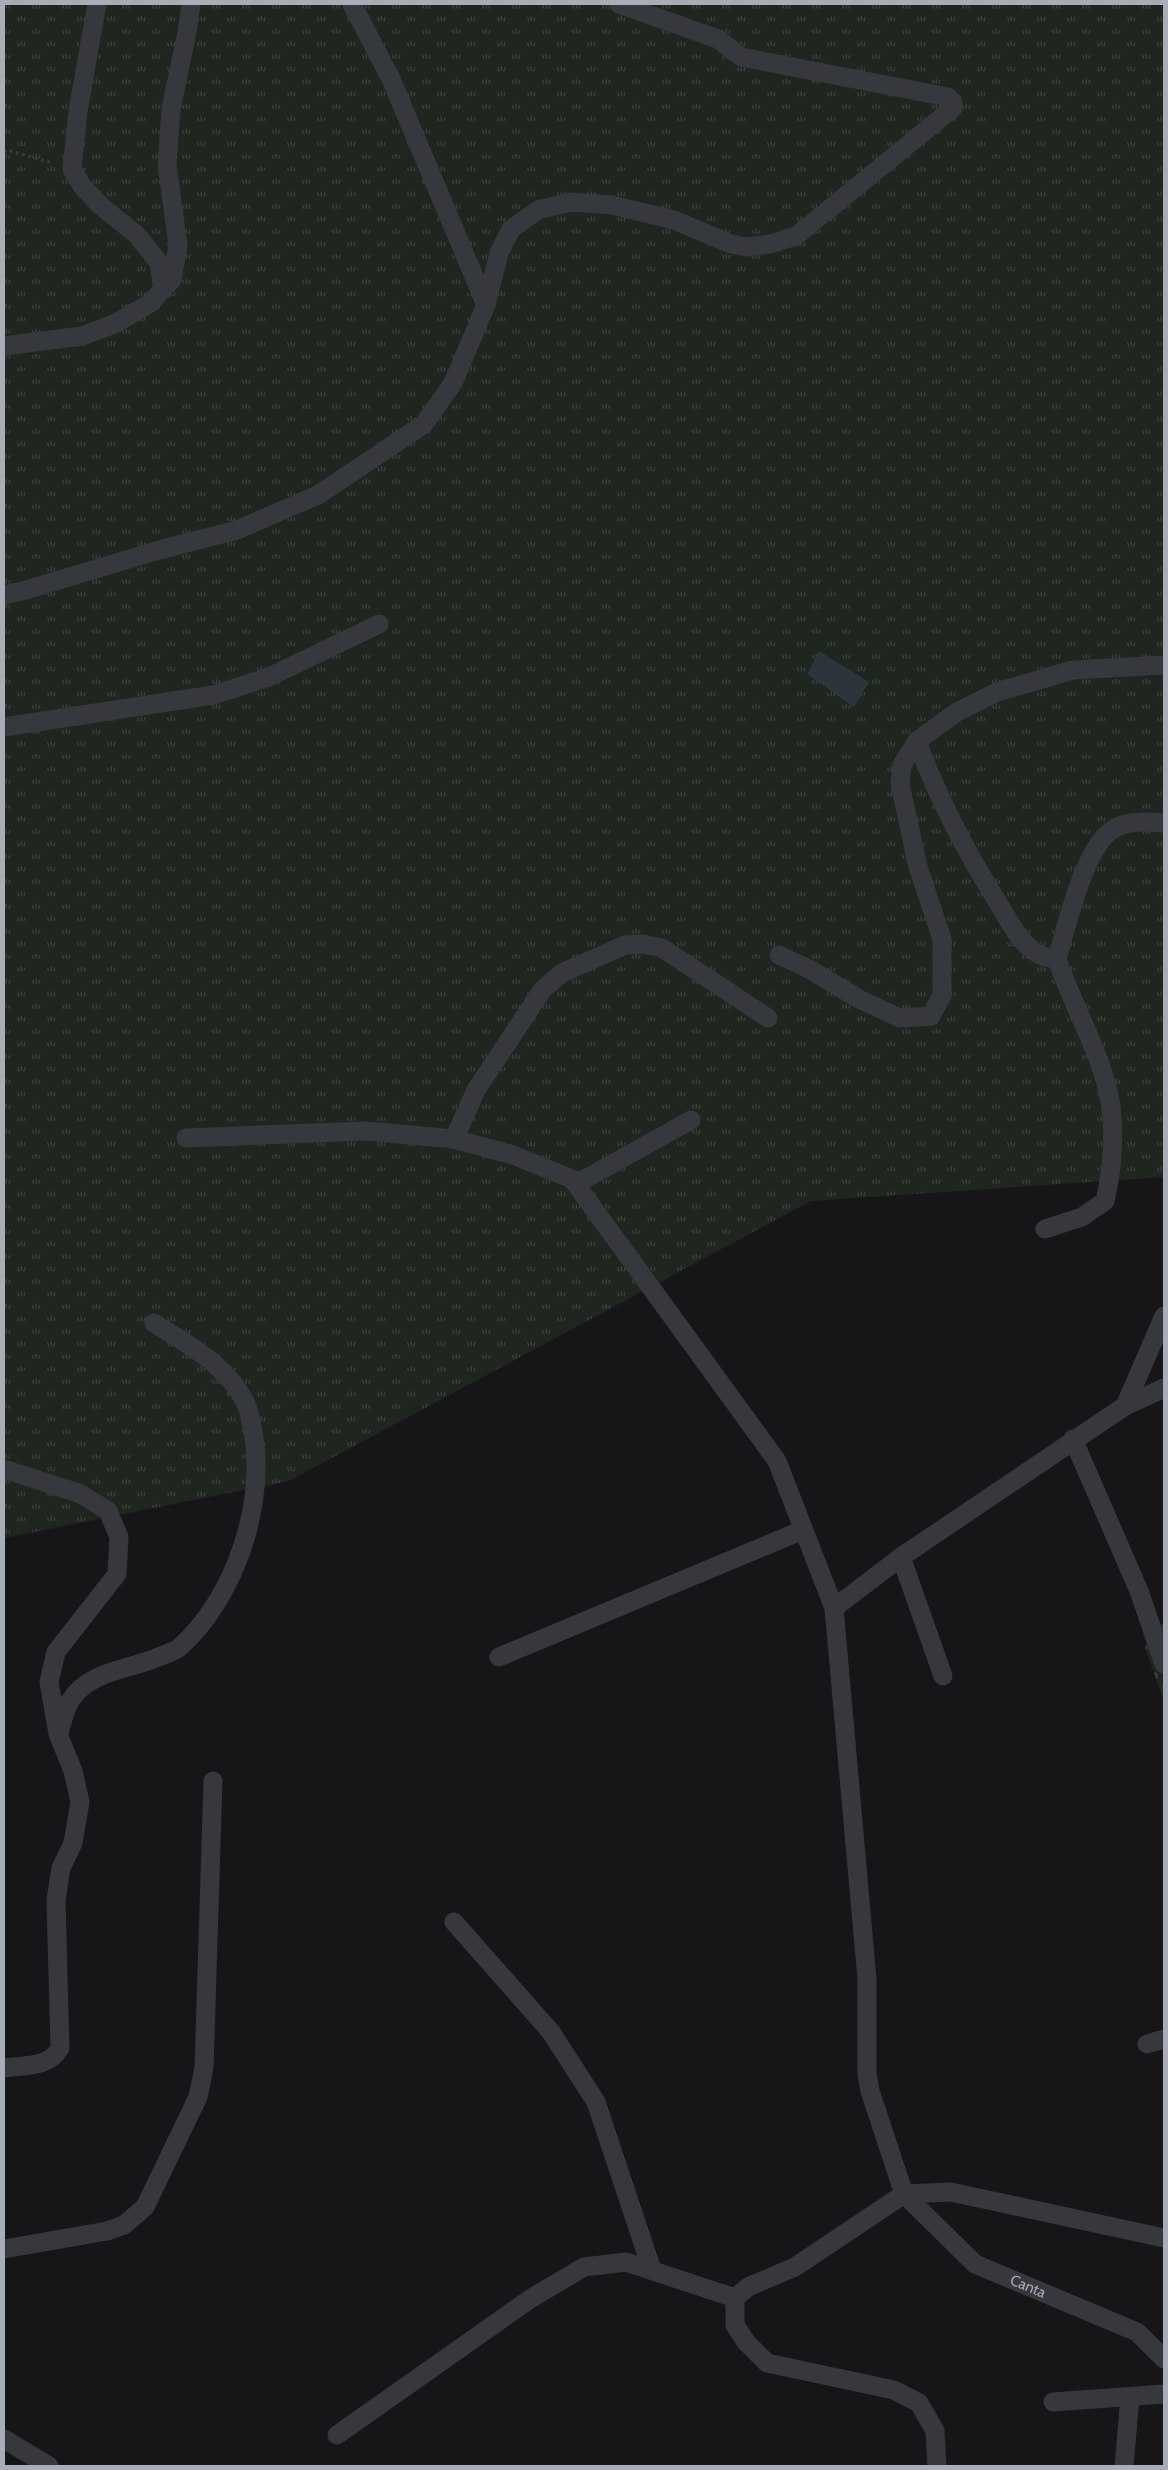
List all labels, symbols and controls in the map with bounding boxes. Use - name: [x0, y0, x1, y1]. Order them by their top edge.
- street label: Canta: [1007, 2271, 1049, 2302]

